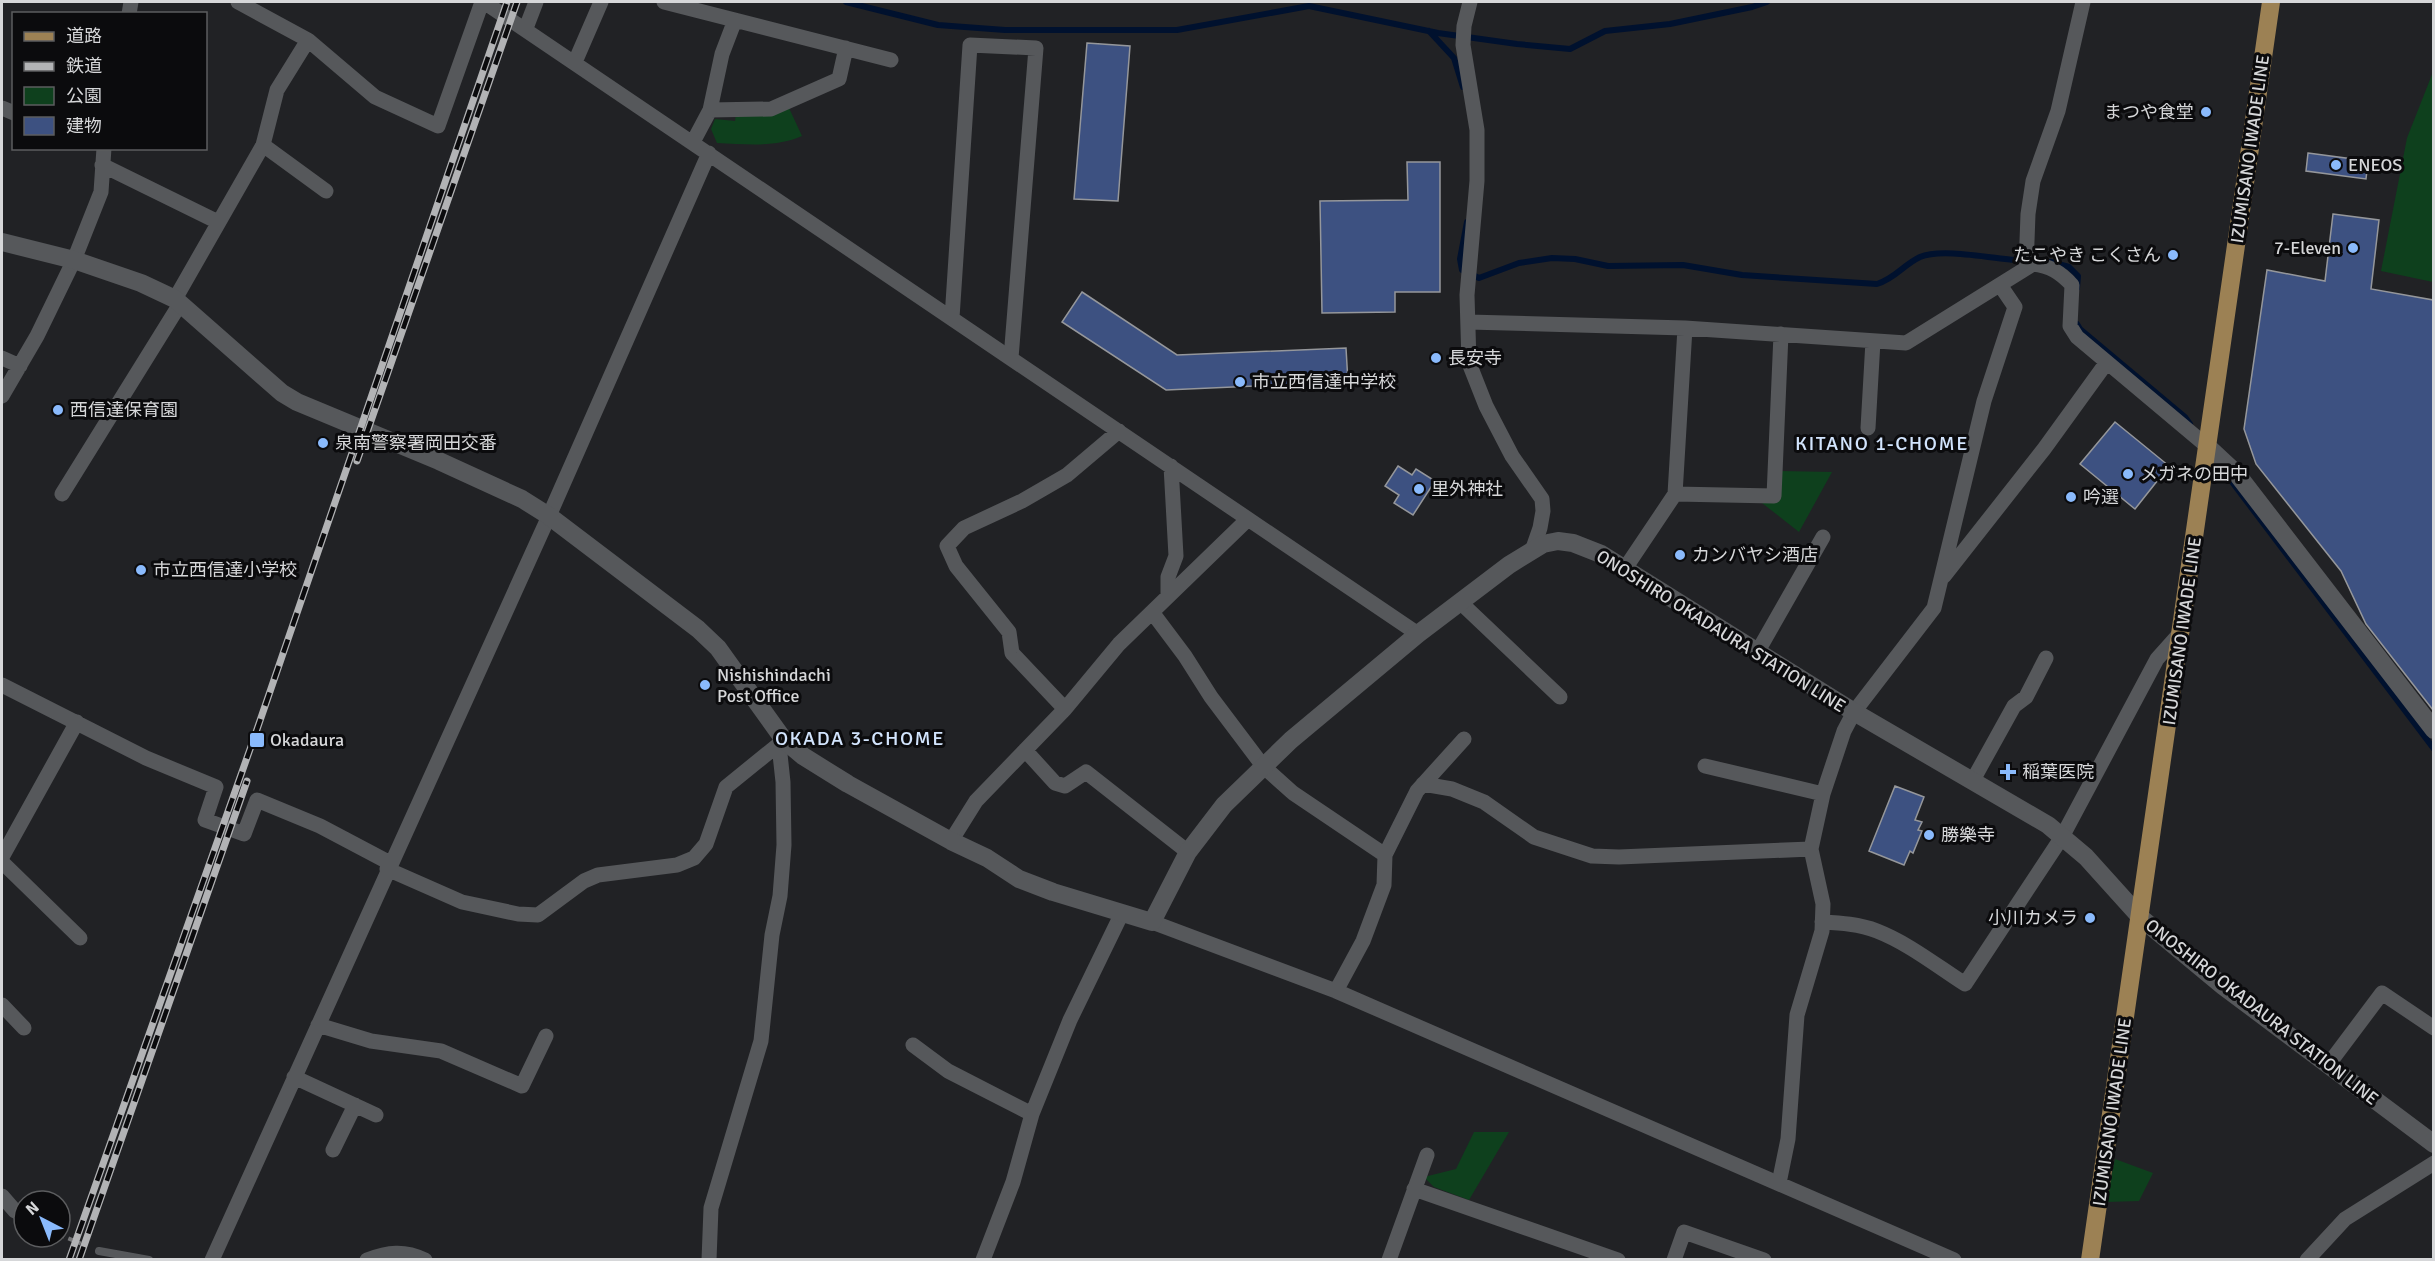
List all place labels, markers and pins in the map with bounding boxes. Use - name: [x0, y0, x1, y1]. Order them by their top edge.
- place label: まつや食堂: [2104, 101, 2194, 123]
- marker: まつや食堂: [2199, 105, 2213, 119]
- place label: ENEOS: [2348, 154, 2402, 176]
- marker: ENEOS: [2329, 158, 2343, 172]
- place label: 7-Eleven: [2274, 237, 2341, 259]
- marker: 7-Eleven: [2346, 241, 2360, 255]
- place label: たこやき こくさん: [2013, 244, 2161, 266]
- marker: たこやき こくさん: [2166, 248, 2180, 262]
- place label: 長安寺: [1448, 347, 1502, 369]
- marker: 長安寺: [1429, 351, 1443, 365]
- place label: 市立西信達中学校: [1252, 371, 1396, 393]
- marker: 市立西信達中学校: [1233, 375, 1247, 389]
- place label: 西信達保育園: [70, 399, 178, 421]
- marker: 西信達保育園: [51, 403, 65, 417]
- place label: 泉南警察署岡田交番: [335, 432, 497, 454]
- marker: 泉南警察署岡田交番: [316, 436, 330, 450]
- place label: メガネの田中: [2140, 463, 2248, 485]
- marker: メガネの田中: [2121, 467, 2135, 481]
- place label: 里外神社: [1431, 478, 1503, 500]
- marker: 里外神社: [1412, 482, 1426, 496]
- place label: 吟選: [2083, 486, 2119, 508]
- marker: 吟選: [2064, 490, 2078, 504]
- place label: カンバヤシ酒店: [1692, 544, 1818, 566]
- marker: カンバヤシ酒店: [1673, 548, 1687, 562]
- place label: 市立西信達小学校: [153, 559, 297, 581]
- marker: 市立西信達小学校: [134, 563, 148, 577]
- place label: Nishishindachi Post Office: [717, 664, 831, 707]
- marker: Nishishindachi Post Office: [698, 678, 712, 692]
- place label: Okadaura: [270, 729, 344, 751]
- marker: Okadaura: [248, 731, 266, 749]
- place label: 稲葉医院: [2022, 761, 2094, 783]
- marker: 稲葉医院: [1999, 763, 2017, 781]
- place label: 勝樂寺: [1941, 824, 1995, 846]
- marker: 勝樂寺: [1922, 828, 1936, 842]
- place label: 小川カメラ: [1988, 907, 2078, 929]
- marker: 小川カメラ: [2083, 911, 2097, 925]

